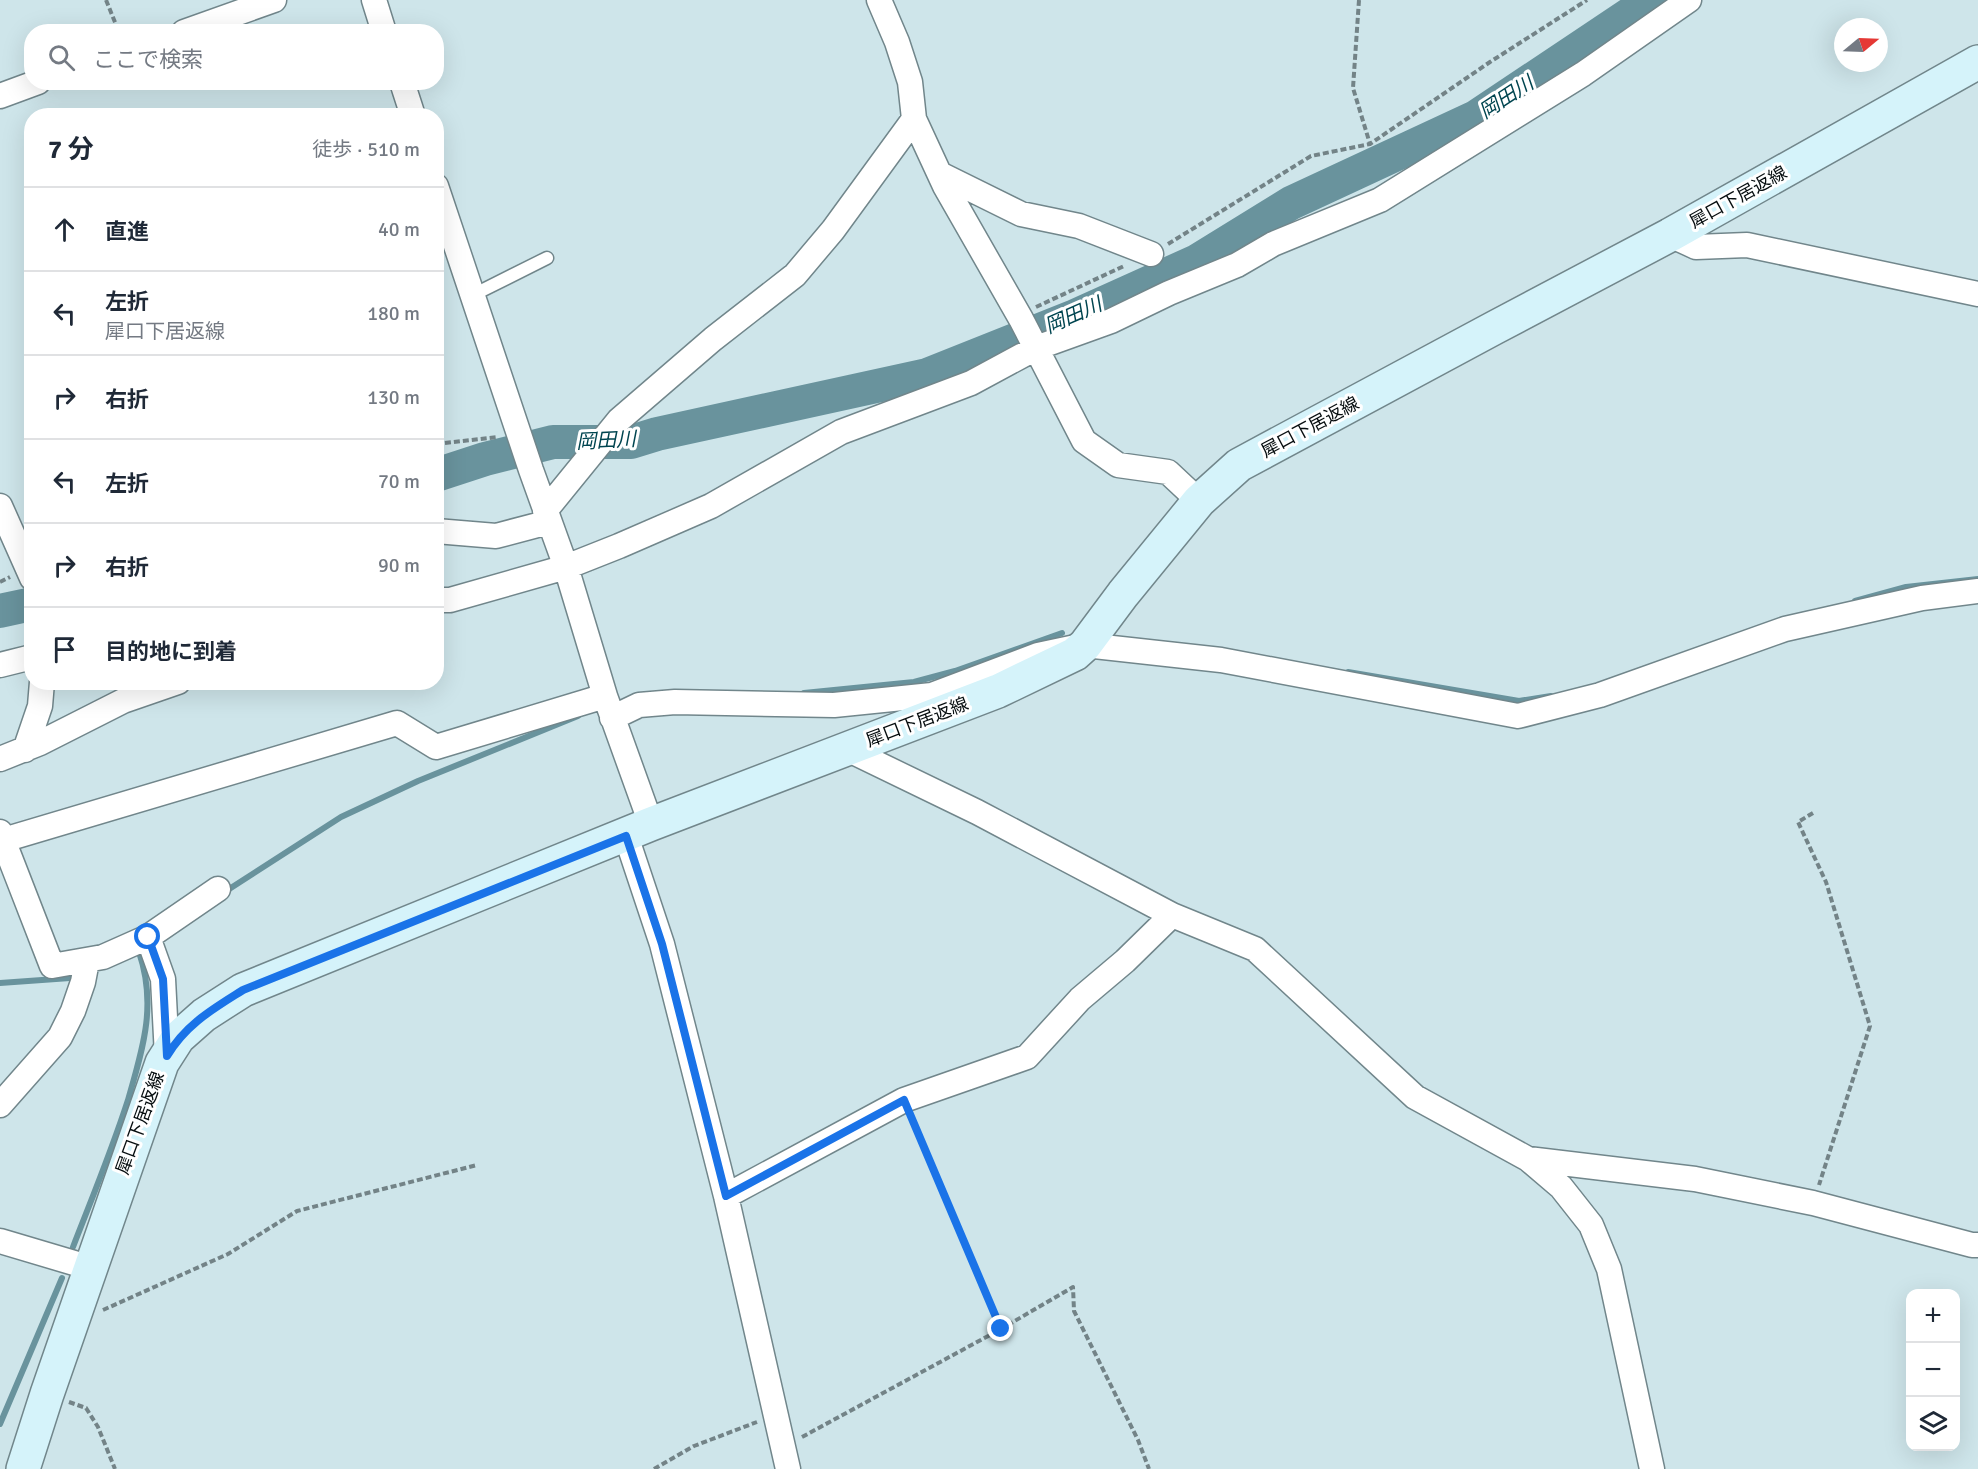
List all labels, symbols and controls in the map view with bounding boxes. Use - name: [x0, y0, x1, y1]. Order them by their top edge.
- north arrow: [1834, 18, 1888, 72]
- search box: [24, 24, 444, 90]
- icon: search: [45, 41, 78, 74]
- text: ここで検索: [93, 46, 203, 73]
- water label: 岡田川: [1474, 70, 1540, 124]
- text: 7 分: [48, 134, 94, 166]
- text: 徒歩 · 510 m: [312, 137, 420, 162]
- street label: 犀口下居返線: [1685, 161, 1791, 233]
- icon: ahead: [48, 213, 81, 246]
- text: 40 m: [378, 217, 420, 242]
- text: 直進: [105, 218, 149, 245]
- text: 左折: [105, 288, 149, 315]
- water label: 岡田川: [1041, 291, 1108, 339]
- icon: left: [48, 297, 81, 330]
- text: 180 m: [367, 301, 420, 326]
- text: 犀口下居返線: [105, 319, 225, 344]
- icon: right: [48, 381, 81, 414]
- text: 130 m: [367, 385, 420, 410]
- text: 右折: [105, 386, 149, 413]
- street label: 犀口下居返線: [1257, 392, 1363, 462]
- water label: 岡田川: [575, 426, 639, 455]
- icon: left: [48, 465, 81, 498]
- text: 70 m: [378, 469, 420, 494]
- text: 左折: [105, 470, 149, 497]
- icon: right: [48, 549, 81, 582]
- text: 90 m: [378, 553, 420, 578]
- text: 右折: [105, 554, 149, 581]
- icon: arrive: [48, 633, 81, 666]
- text: 目的地に到着: [105, 638, 237, 665]
- street label: 犀口下居返線: [863, 692, 971, 752]
- route start: [134, 923, 160, 949]
- street label: 犀口下居返線: [111, 1068, 169, 1178]
- map controls: [1906, 1289, 1960, 1451]
- button: +: [1906, 1289, 1960, 1343]
- route end: [987, 1315, 1013, 1341]
- button: −: [1906, 1343, 1960, 1397]
- button: layers: [1906, 1397, 1960, 1451]

